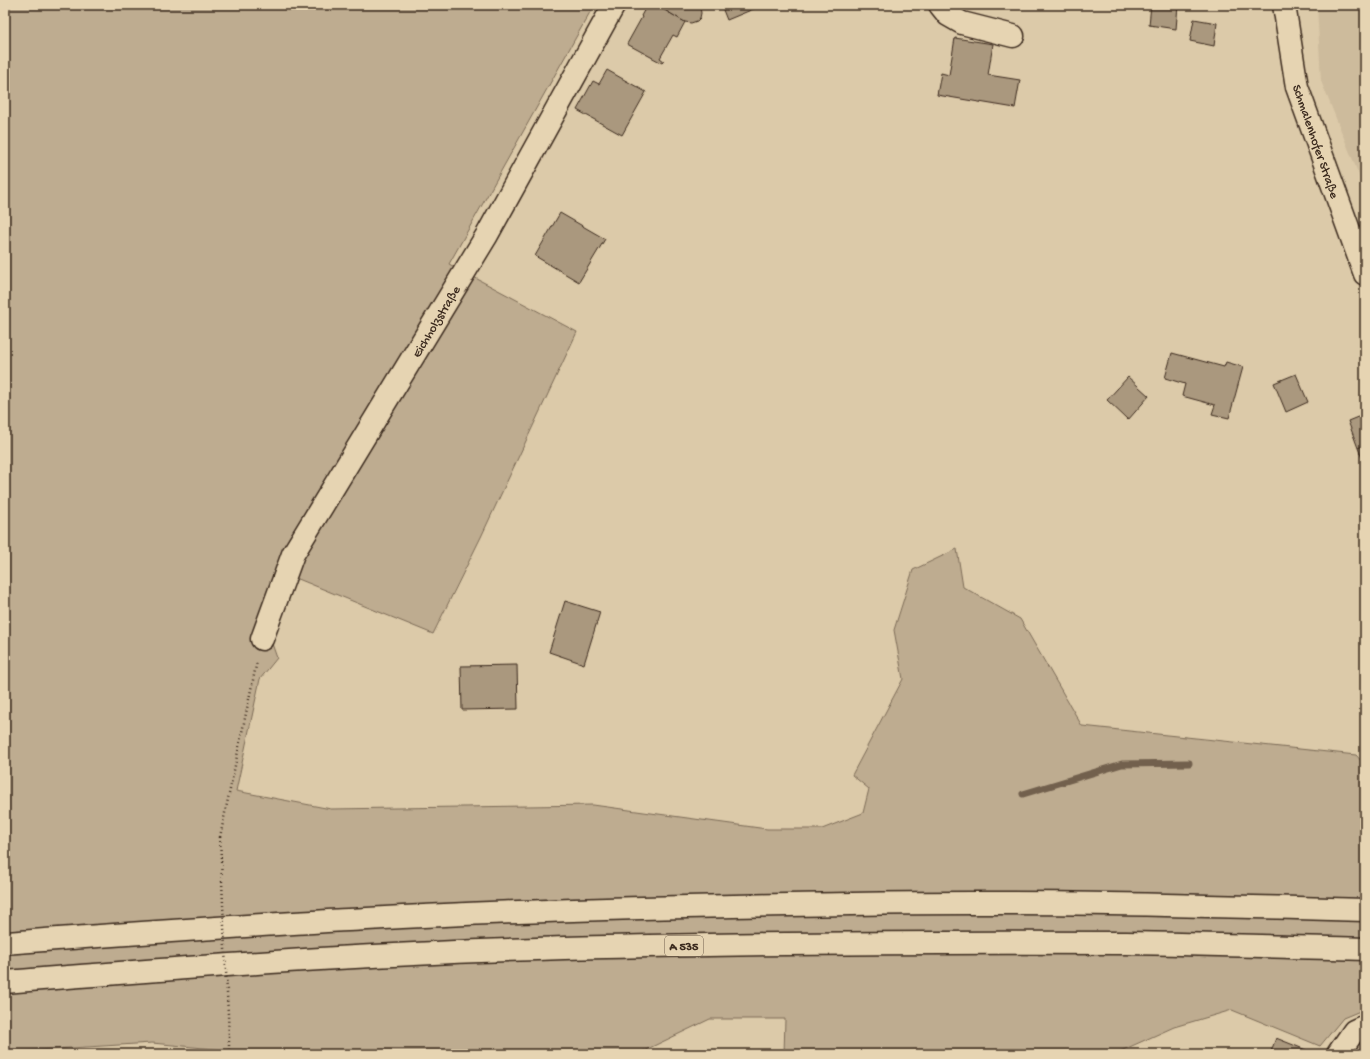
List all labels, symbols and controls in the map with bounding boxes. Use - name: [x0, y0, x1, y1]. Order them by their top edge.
- street label: Schmalenhofer Straße: [1288, 83, 1341, 201]
- street label: Eichholzstraße: [410, 283, 465, 361]
- road number: A 535: [665, 936, 703, 956]

